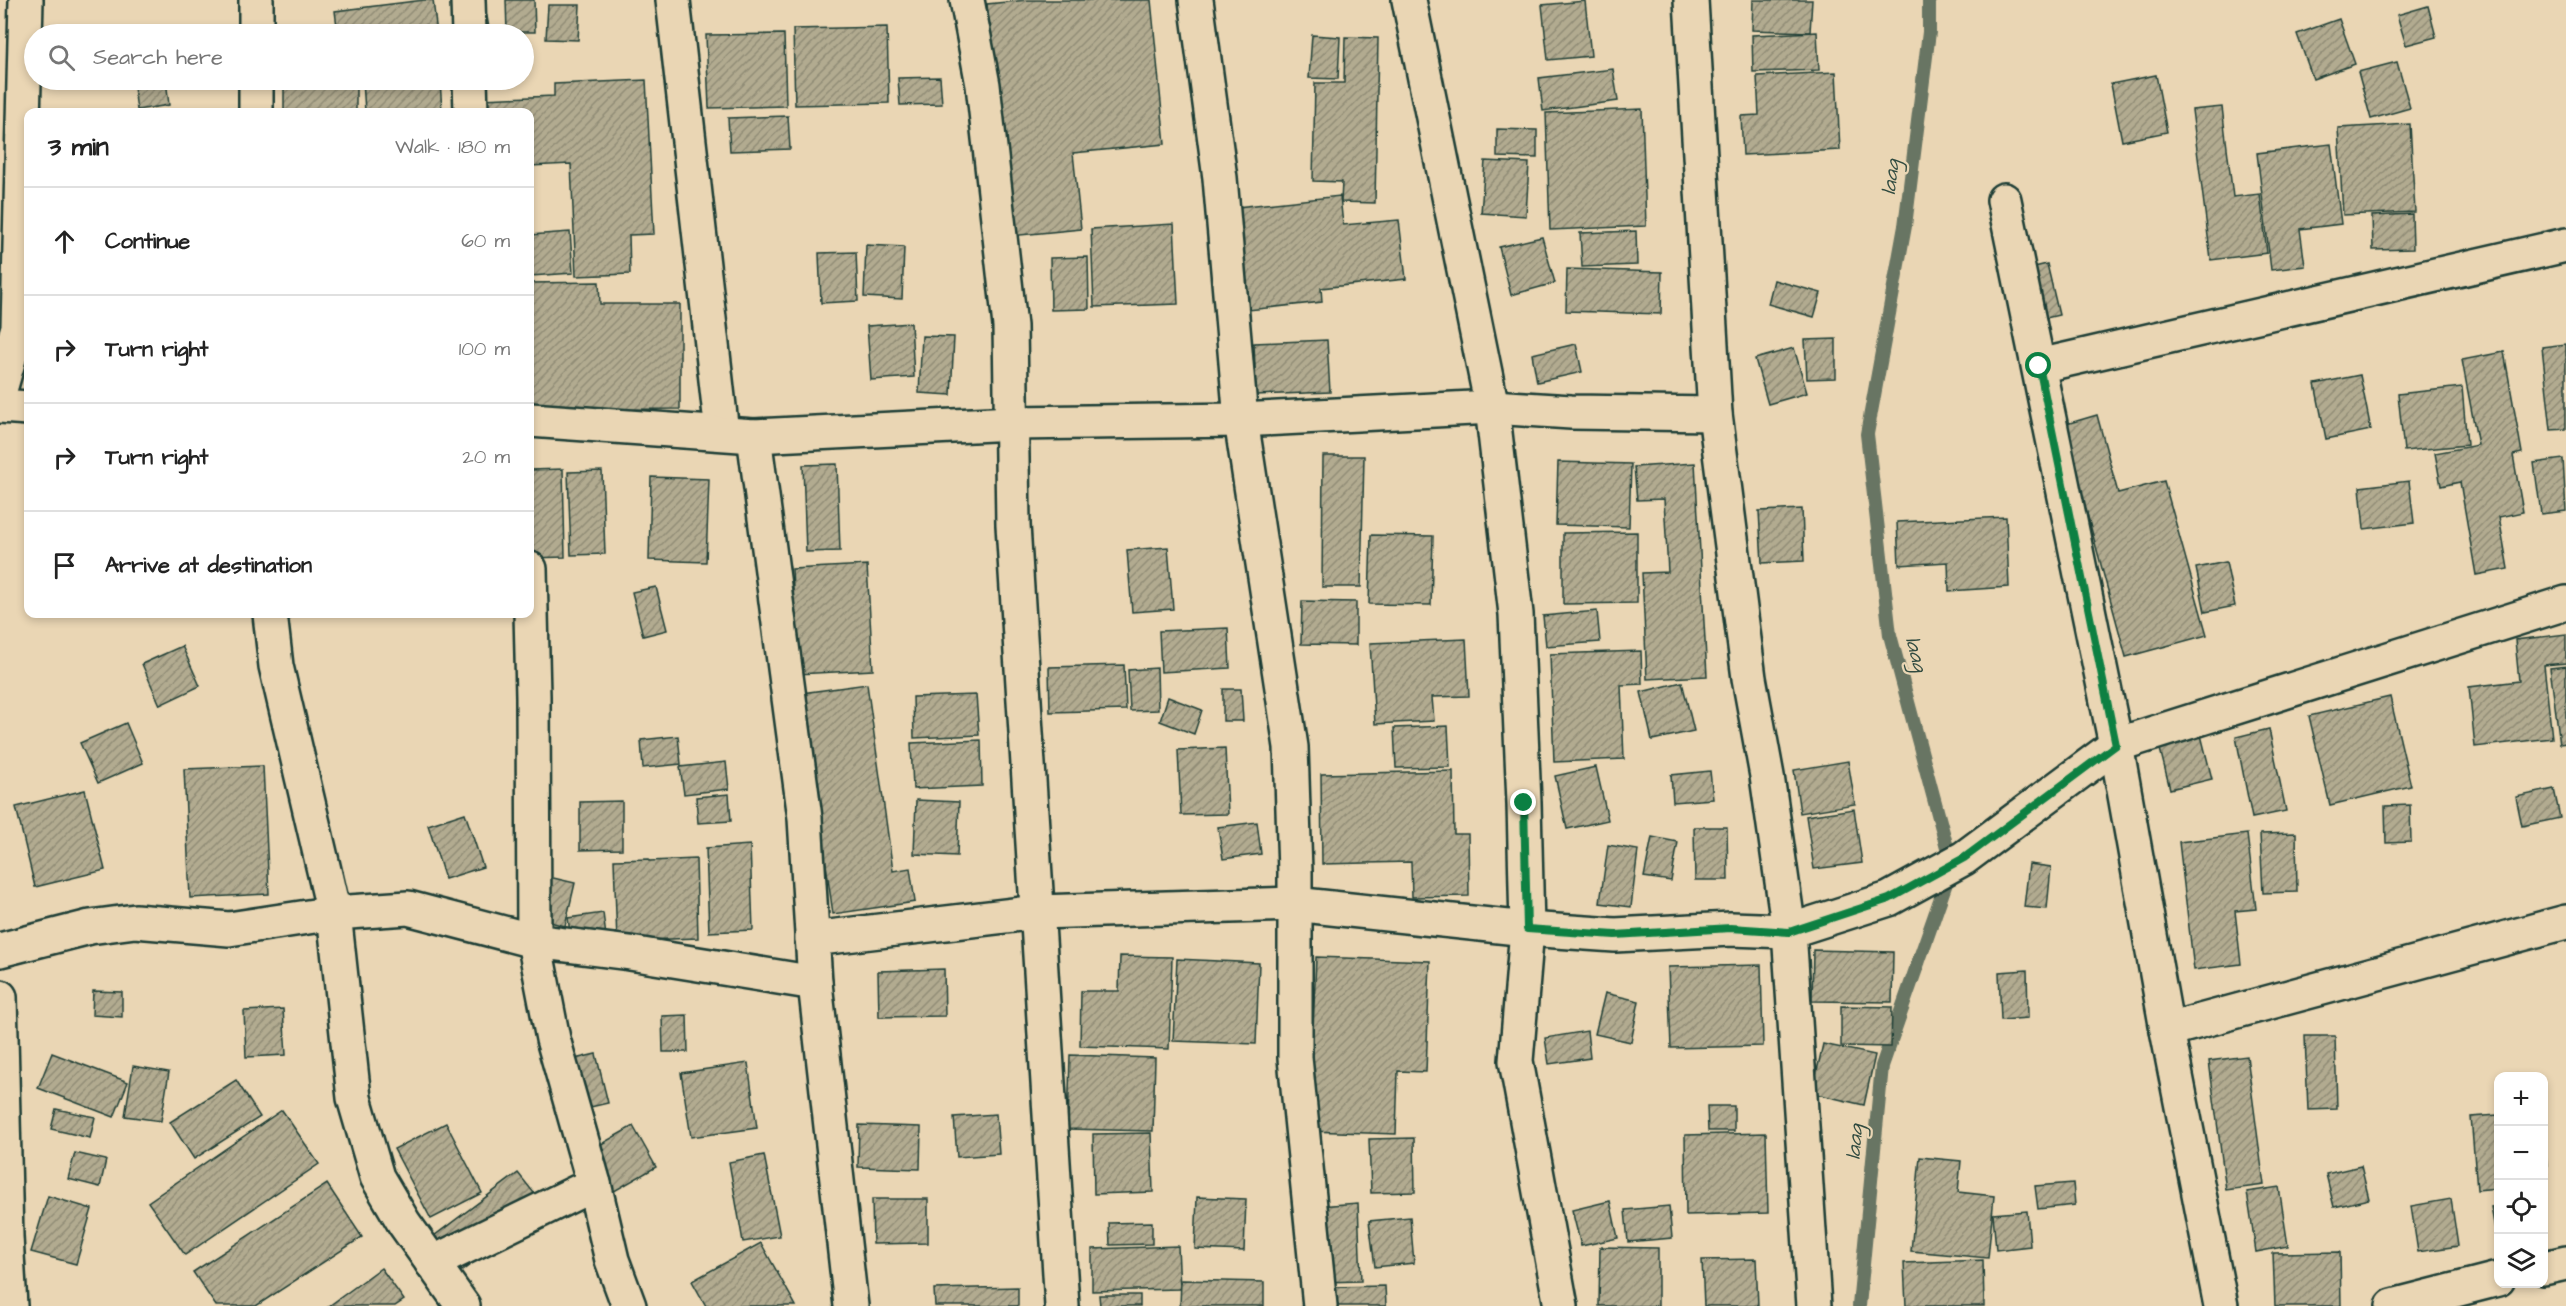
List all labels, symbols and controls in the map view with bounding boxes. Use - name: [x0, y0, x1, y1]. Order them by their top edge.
- search box: [24, 24, 534, 90]
- icon: search: [45, 41, 78, 74]
- text: Search here: [93, 42, 223, 73]
- text: 3 min: [48, 129, 109, 165]
- text: Walk · 180 m: [395, 133, 510, 161]
- water label: laag: [1874, 157, 1908, 197]
- icon: ahead: [48, 225, 81, 258]
- text: Continue: [105, 226, 190, 257]
- text: 60 m: [461, 227, 510, 255]
- icon: right: [48, 333, 81, 366]
- text: Turn right: [105, 334, 208, 365]
- text: 100 m: [459, 335, 510, 363]
- route start: [2025, 352, 2051, 378]
- icon: right: [48, 441, 81, 474]
- text: Turn right: [105, 442, 208, 473]
- text: 20 m: [462, 443, 510, 471]
- icon: arrive: [48, 549, 81, 582]
- text: Arrive at destination: [105, 550, 312, 581]
- water label: laag: [1897, 633, 1935, 676]
- route end: [1510, 789, 1536, 815]
- map controls: [2494, 1072, 2548, 1288]
- button: +: [2494, 1072, 2548, 1126]
- water label: laag: [1839, 1122, 1872, 1161]
- button: −: [2494, 1126, 2548, 1180]
- button: locate: [2494, 1180, 2548, 1234]
- button: layers: [2494, 1234, 2548, 1288]

